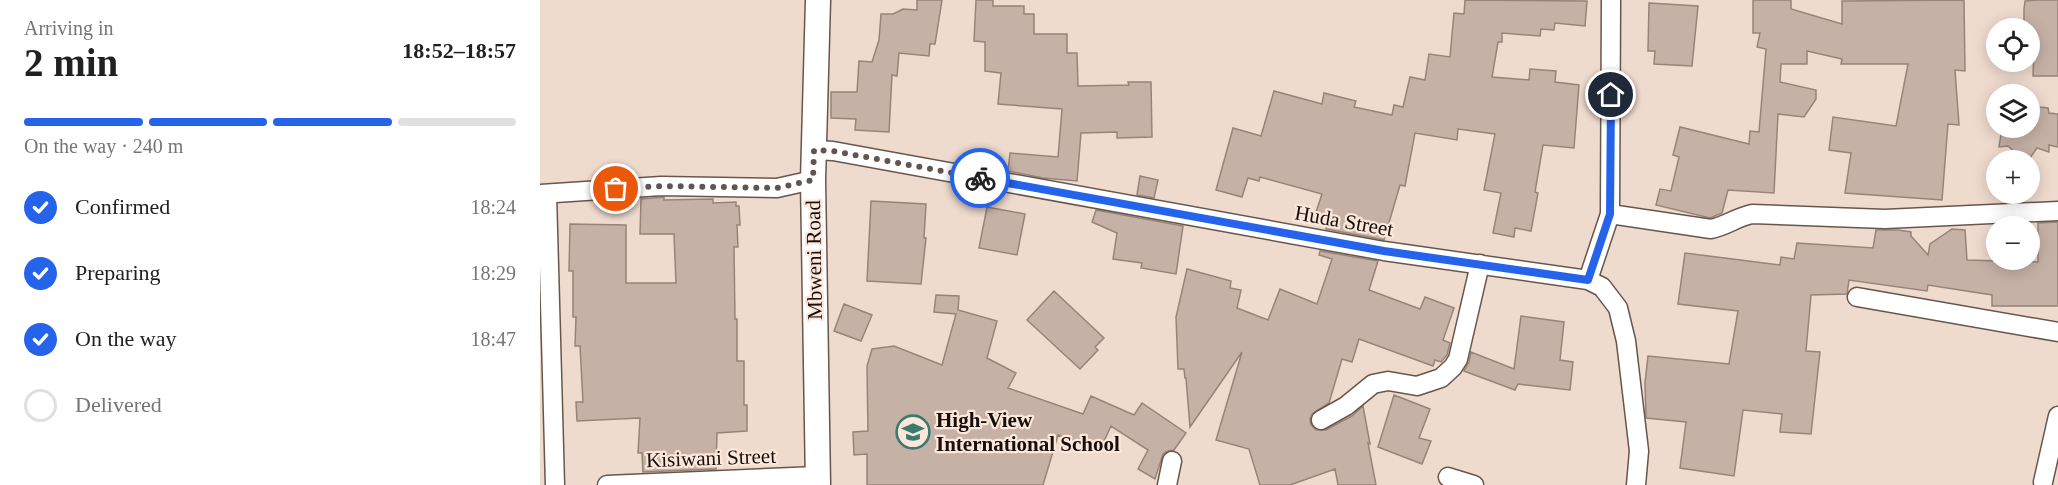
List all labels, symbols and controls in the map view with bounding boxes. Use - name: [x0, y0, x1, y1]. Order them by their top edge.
- text: Arriving in: [24, 17, 113, 39]
- map controls: [1986, 18, 2040, 270]
- button: locate: [1986, 18, 2040, 72]
- text: 18:52–18:57: [402, 38, 516, 63]
- text: 2 min: [24, 41, 118, 84]
- pin: [1585, 69, 1636, 120]
- icon: home: [1594, 78, 1627, 111]
- button: layers: [1986, 84, 2040, 138]
- text: On the way · 240 m: [24, 135, 183, 157]
- courier: [950, 148, 1010, 208]
- button: +: [1986, 150, 2040, 204]
- icon: bike: [964, 162, 997, 195]
- pin: [590, 163, 641, 214]
- icon: bag: [599, 172, 632, 205]
- icon: check: [24, 191, 57, 224]
- text: Confirmed: [75, 194, 170, 219]
- text: 18:24: [470, 196, 516, 218]
- street label: Mbweni Road: [801, 200, 827, 320]
- street label: Huda Street: [1293, 201, 1395, 242]
- button: −: [1986, 216, 2040, 270]
- icon: check: [24, 257, 57, 290]
- text: Preparing: [75, 260, 161, 285]
- text: 18:29: [470, 262, 516, 284]
- icon: check: [24, 323, 57, 356]
- text: On the way: [75, 326, 176, 351]
- text: 18:47: [470, 328, 516, 350]
- text: Delivered: [75, 392, 162, 417]
- place label: High-View International School: [936, 408, 1120, 456]
- school or university icon: High-View International School: [895, 414, 931, 450]
- street label: Kisiwani Street: [646, 444, 777, 472]

